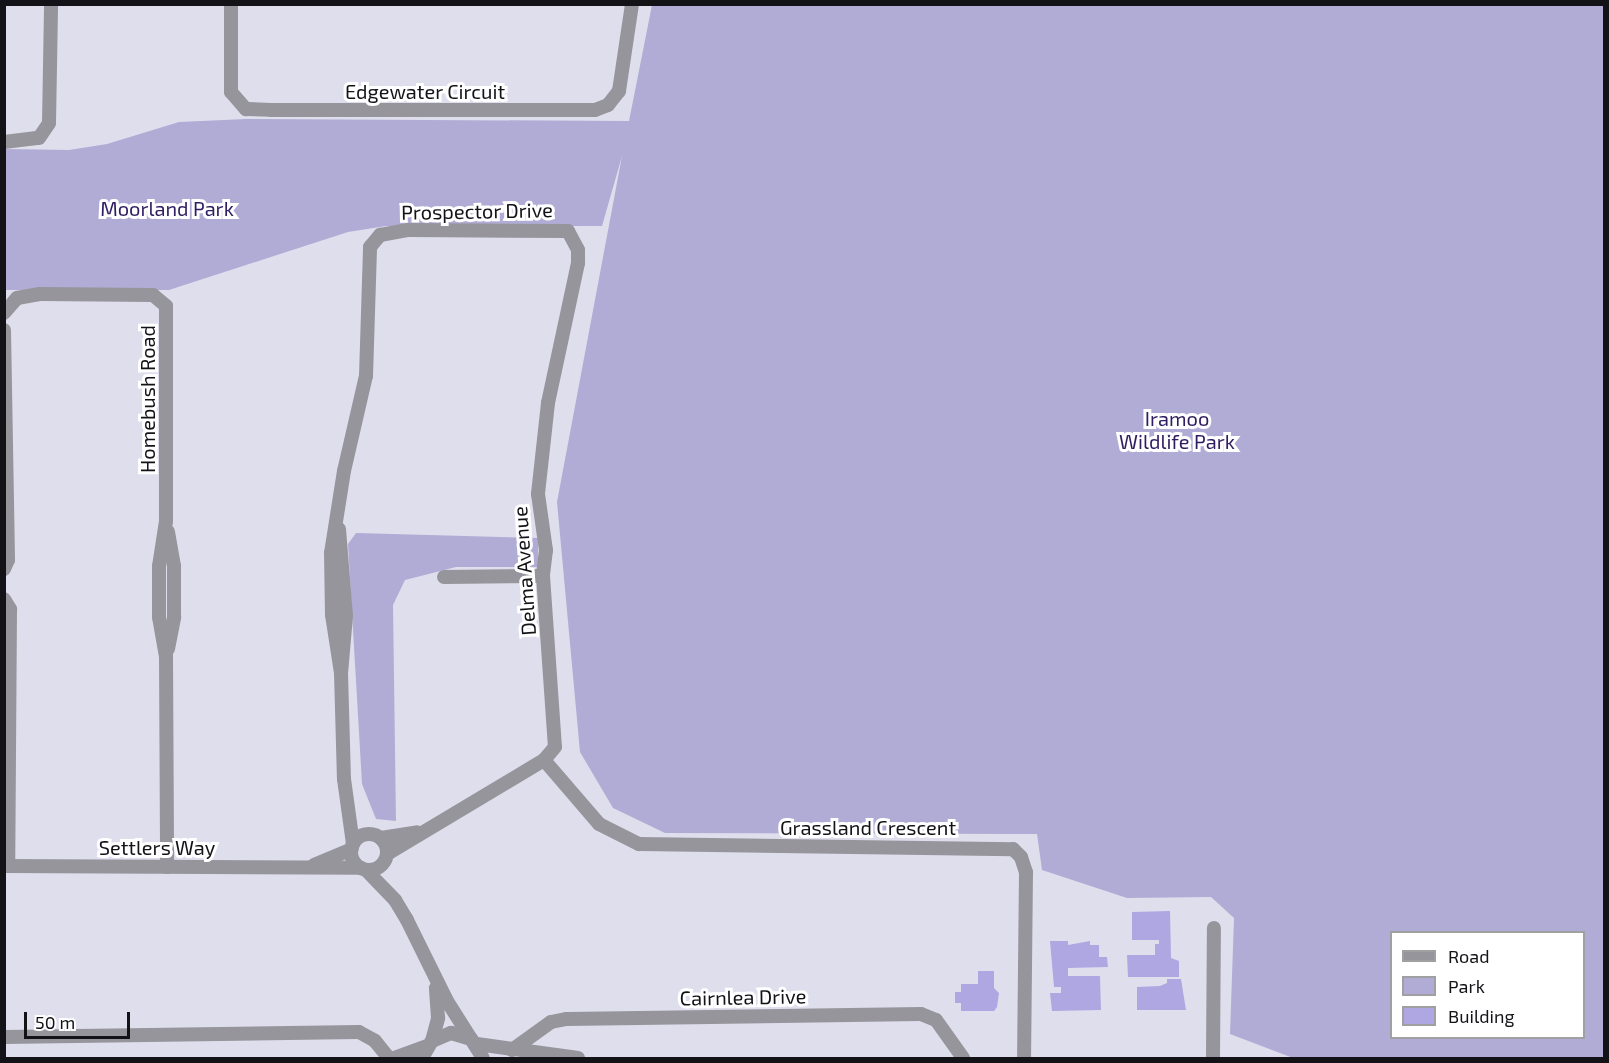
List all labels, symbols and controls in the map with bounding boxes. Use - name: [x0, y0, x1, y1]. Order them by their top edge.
- street label: Edgewater Circuit: [345, 79, 505, 103]
- park label: Moorland Park: [100, 196, 234, 220]
- street label: Prospector Drive: [401, 198, 553, 224]
- street label: Homebush Road: [135, 325, 159, 473]
- park label: Iramoo Wildlife Park: [1119, 407, 1235, 454]
- street label: Delma Avenue: [507, 505, 541, 637]
- street label: Grassland Crescent: [780, 815, 956, 839]
- street label: Settlers Way: [99, 835, 215, 859]
- legend: [1390, 931, 1585, 1039]
- text: Road: [1448, 945, 1489, 967]
- text: Park: [1448, 975, 1485, 997]
- street label: Cairnlea Drive: [680, 984, 806, 1010]
- scale bar: [27, 1000, 134, 1038]
- text: Building: [1448, 1005, 1515, 1027]
- text: 50 m: [35, 1011, 75, 1033]

